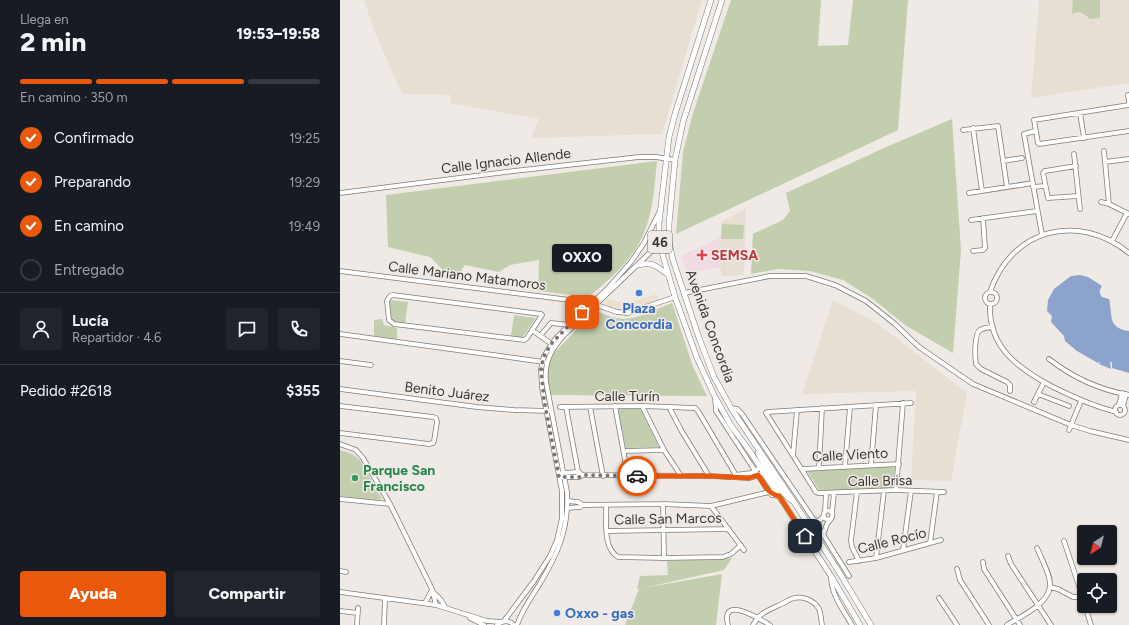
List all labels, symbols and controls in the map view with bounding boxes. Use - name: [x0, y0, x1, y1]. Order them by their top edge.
- text: Llega en: [20, 12, 69, 27]
- text: 19:53–19:58: [237, 25, 320, 43]
- text: 2 min: [20, 26, 86, 58]
- text: En camino · 350 m: [20, 90, 128, 105]
- icon: check: [20, 127, 42, 149]
- text: Confirmado: [54, 129, 134, 147]
- text: 19:25: [289, 131, 320, 146]
- street label: Calle Ignacio Allende: [440, 145, 572, 177]
- icon: check: [20, 171, 42, 193]
- text: Preparando: [54, 173, 131, 191]
- text: 19:29: [289, 175, 320, 190]
- icon: check: [20, 215, 42, 237]
- text: En camino: [54, 217, 124, 235]
- text: 19:49: [289, 219, 320, 234]
- road number: 46: [648, 231, 672, 253]
- callout: OXXO: [552, 244, 612, 272]
- place label: SEMSA: [711, 247, 758, 264]
- marker: SEMSA: [696, 249, 708, 261]
- text: OXXO: [562, 250, 602, 265]
- street label: Calle Mariano Matamoros: [387, 258, 547, 294]
- text: Entregado: [54, 261, 124, 279]
- street label: Avenida Concordia: [682, 267, 738, 385]
- marker: Plaza Concordia: [634, 288, 644, 298]
- pin: [565, 295, 599, 329]
- place label: Plaza Concordia: [606, 300, 672, 333]
- icon: bag: [571, 301, 593, 323]
- button: person: [20, 308, 62, 350]
- button: chat: [226, 308, 268, 350]
- button: phone: [278, 308, 320, 350]
- text: Lucía: [72, 312, 109, 330]
- text: Repartidor · 4.6: [72, 330, 161, 345]
- street label: Benito Juárez: [404, 378, 491, 406]
- text: Pedido #2618: [20, 382, 112, 400]
- text: $355: [286, 382, 320, 400]
- street label: Calle Turín: [594, 388, 660, 405]
- street label: Calle Viento: [811, 445, 889, 465]
- courier: [617, 456, 657, 496]
- place label: Parque San Francisco: [363, 462, 435, 495]
- icon: car: [626, 465, 648, 487]
- street label: Calle Brisa: [848, 472, 912, 490]
- marker: Parque San Francisco: [350, 473, 360, 483]
- street label: Calle San Marcos: [614, 510, 722, 528]
- pin: [788, 519, 822, 553]
- street label: Calle Rocío: [856, 524, 928, 558]
- icon: home: [794, 525, 816, 547]
- north arrow: [1077, 525, 1117, 565]
- map controls: [1077, 525, 1117, 613]
- button: Ayuda: [20, 571, 166, 617]
- button: Compartir: [174, 571, 320, 617]
- button: locate: [1077, 573, 1117, 613]
- place label: Oxxo - gas: [565, 605, 634, 622]
- marker: Oxxo - gas: [552, 608, 562, 618]

